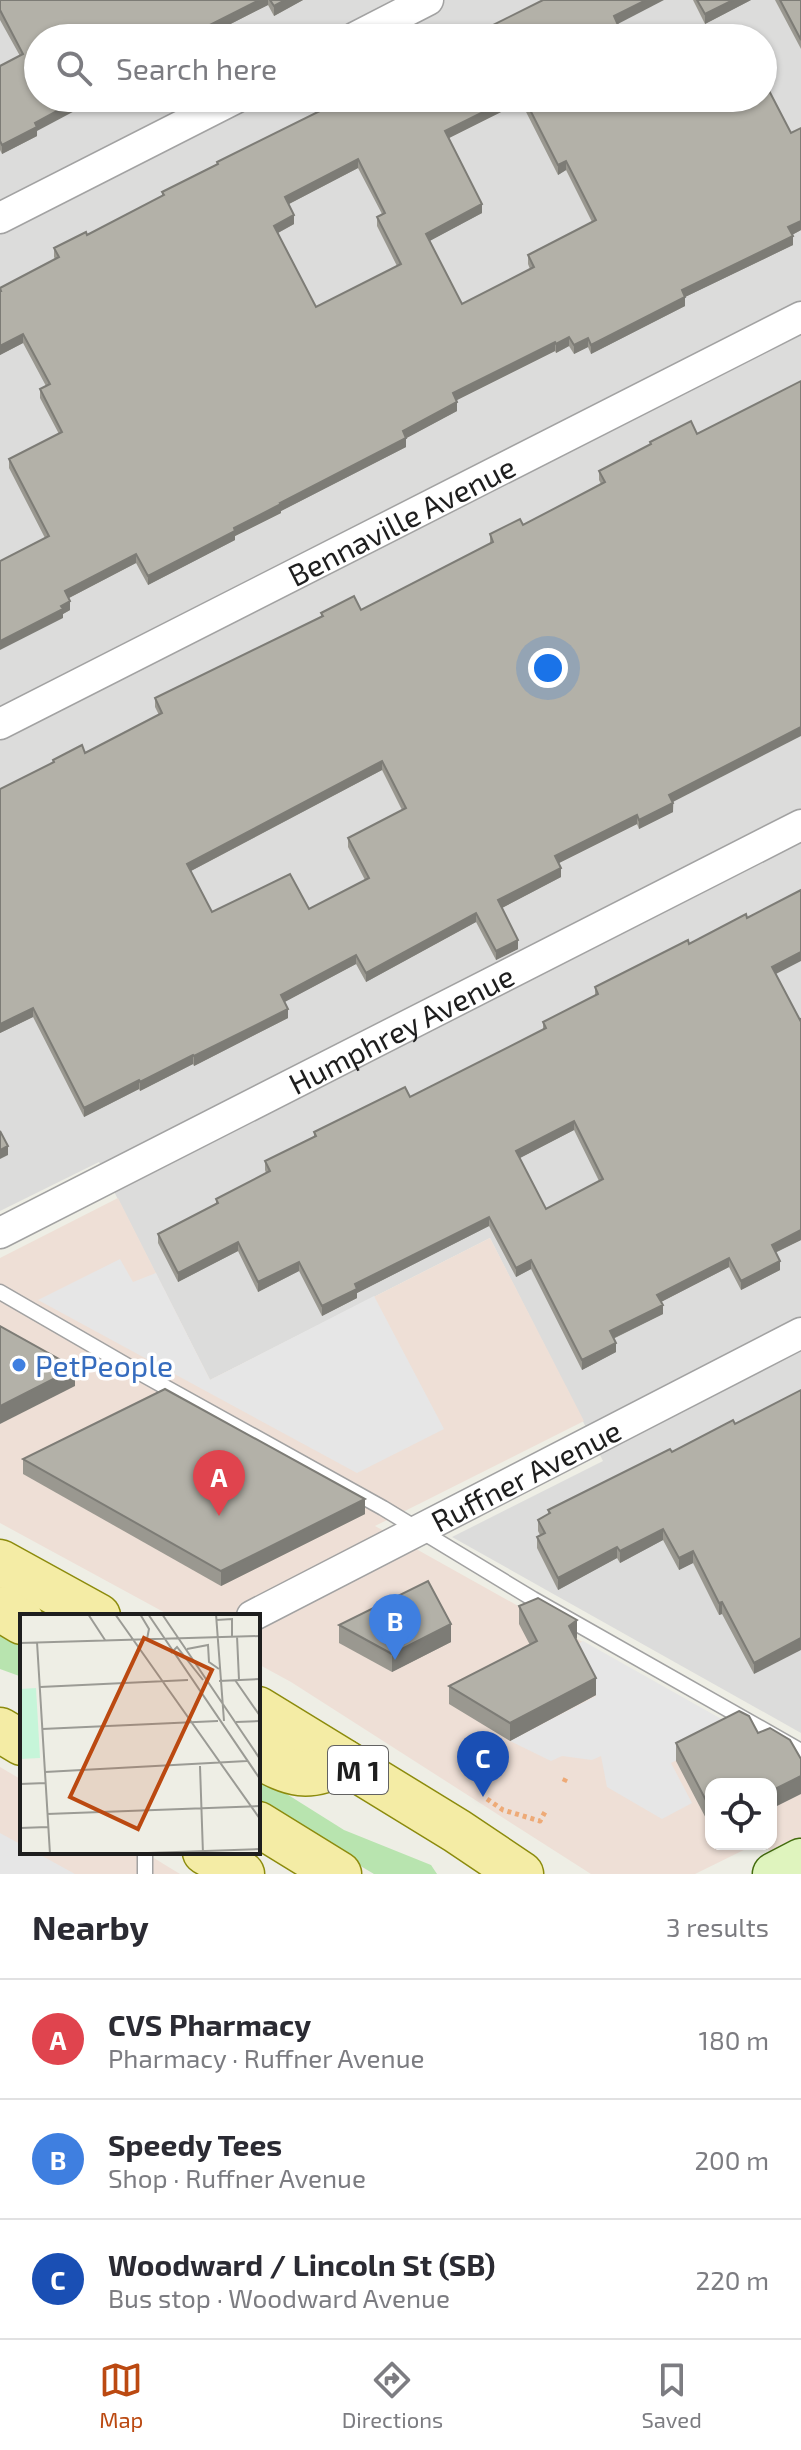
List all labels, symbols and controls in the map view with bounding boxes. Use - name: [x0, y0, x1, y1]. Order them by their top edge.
- search box: [24, 24, 777, 112]
- icon: search: [52, 46, 96, 90]
- text: Search here: [116, 50, 277, 86]
- street label: Bennaville Avenue: [282, 447, 521, 593]
- your location: [528, 648, 568, 688]
- street label: Humphrey Avenue: [282, 956, 520, 1101]
- place label: PetPeople: [35, 1347, 173, 1383]
- marker: PetPeople: [10, 1356, 28, 1374]
- street label: Ruffner Avenue: [425, 1411, 627, 1539]
- pin: A: [193, 1450, 245, 1516]
- pin: B: [369, 1594, 421, 1660]
- inset map: [20, 1614, 260, 1854]
- pin: C: [457, 1731, 509, 1797]
- road number: M 1: [328, 1746, 388, 1794]
- map controls: [705, 1778, 777, 1850]
- button: locate: [705, 1778, 777, 1850]
- text: Nearby: [32, 1906, 149, 1947]
- text: 3 results: [666, 1911, 769, 1942]
- text: CVS Pharmacy: [108, 2006, 311, 2042]
- text: A: [50, 2024, 66, 2055]
- text: 180 m: [699, 2024, 769, 2055]
- text: Pharmacy · Ruffner Avenue: [108, 2042, 424, 2073]
- text: Speedy Tees: [108, 2126, 282, 2162]
- text: B: [50, 2144, 66, 2175]
- text: 200 m: [694, 2144, 769, 2175]
- text: Shop · Ruffner Avenue: [108, 2162, 366, 2193]
- text: Woodward / Lincoln St (SB): [108, 2246, 495, 2282]
- text: C: [50, 2264, 66, 2295]
- text: 220 m: [696, 2264, 769, 2295]
- text: Bus stop · Woodward Avenue: [108, 2282, 450, 2313]
- tab: Map: [99, 2358, 143, 2432]
- tab: Directions: [342, 2358, 443, 2432]
- tab: Saved: [641, 2358, 702, 2432]

